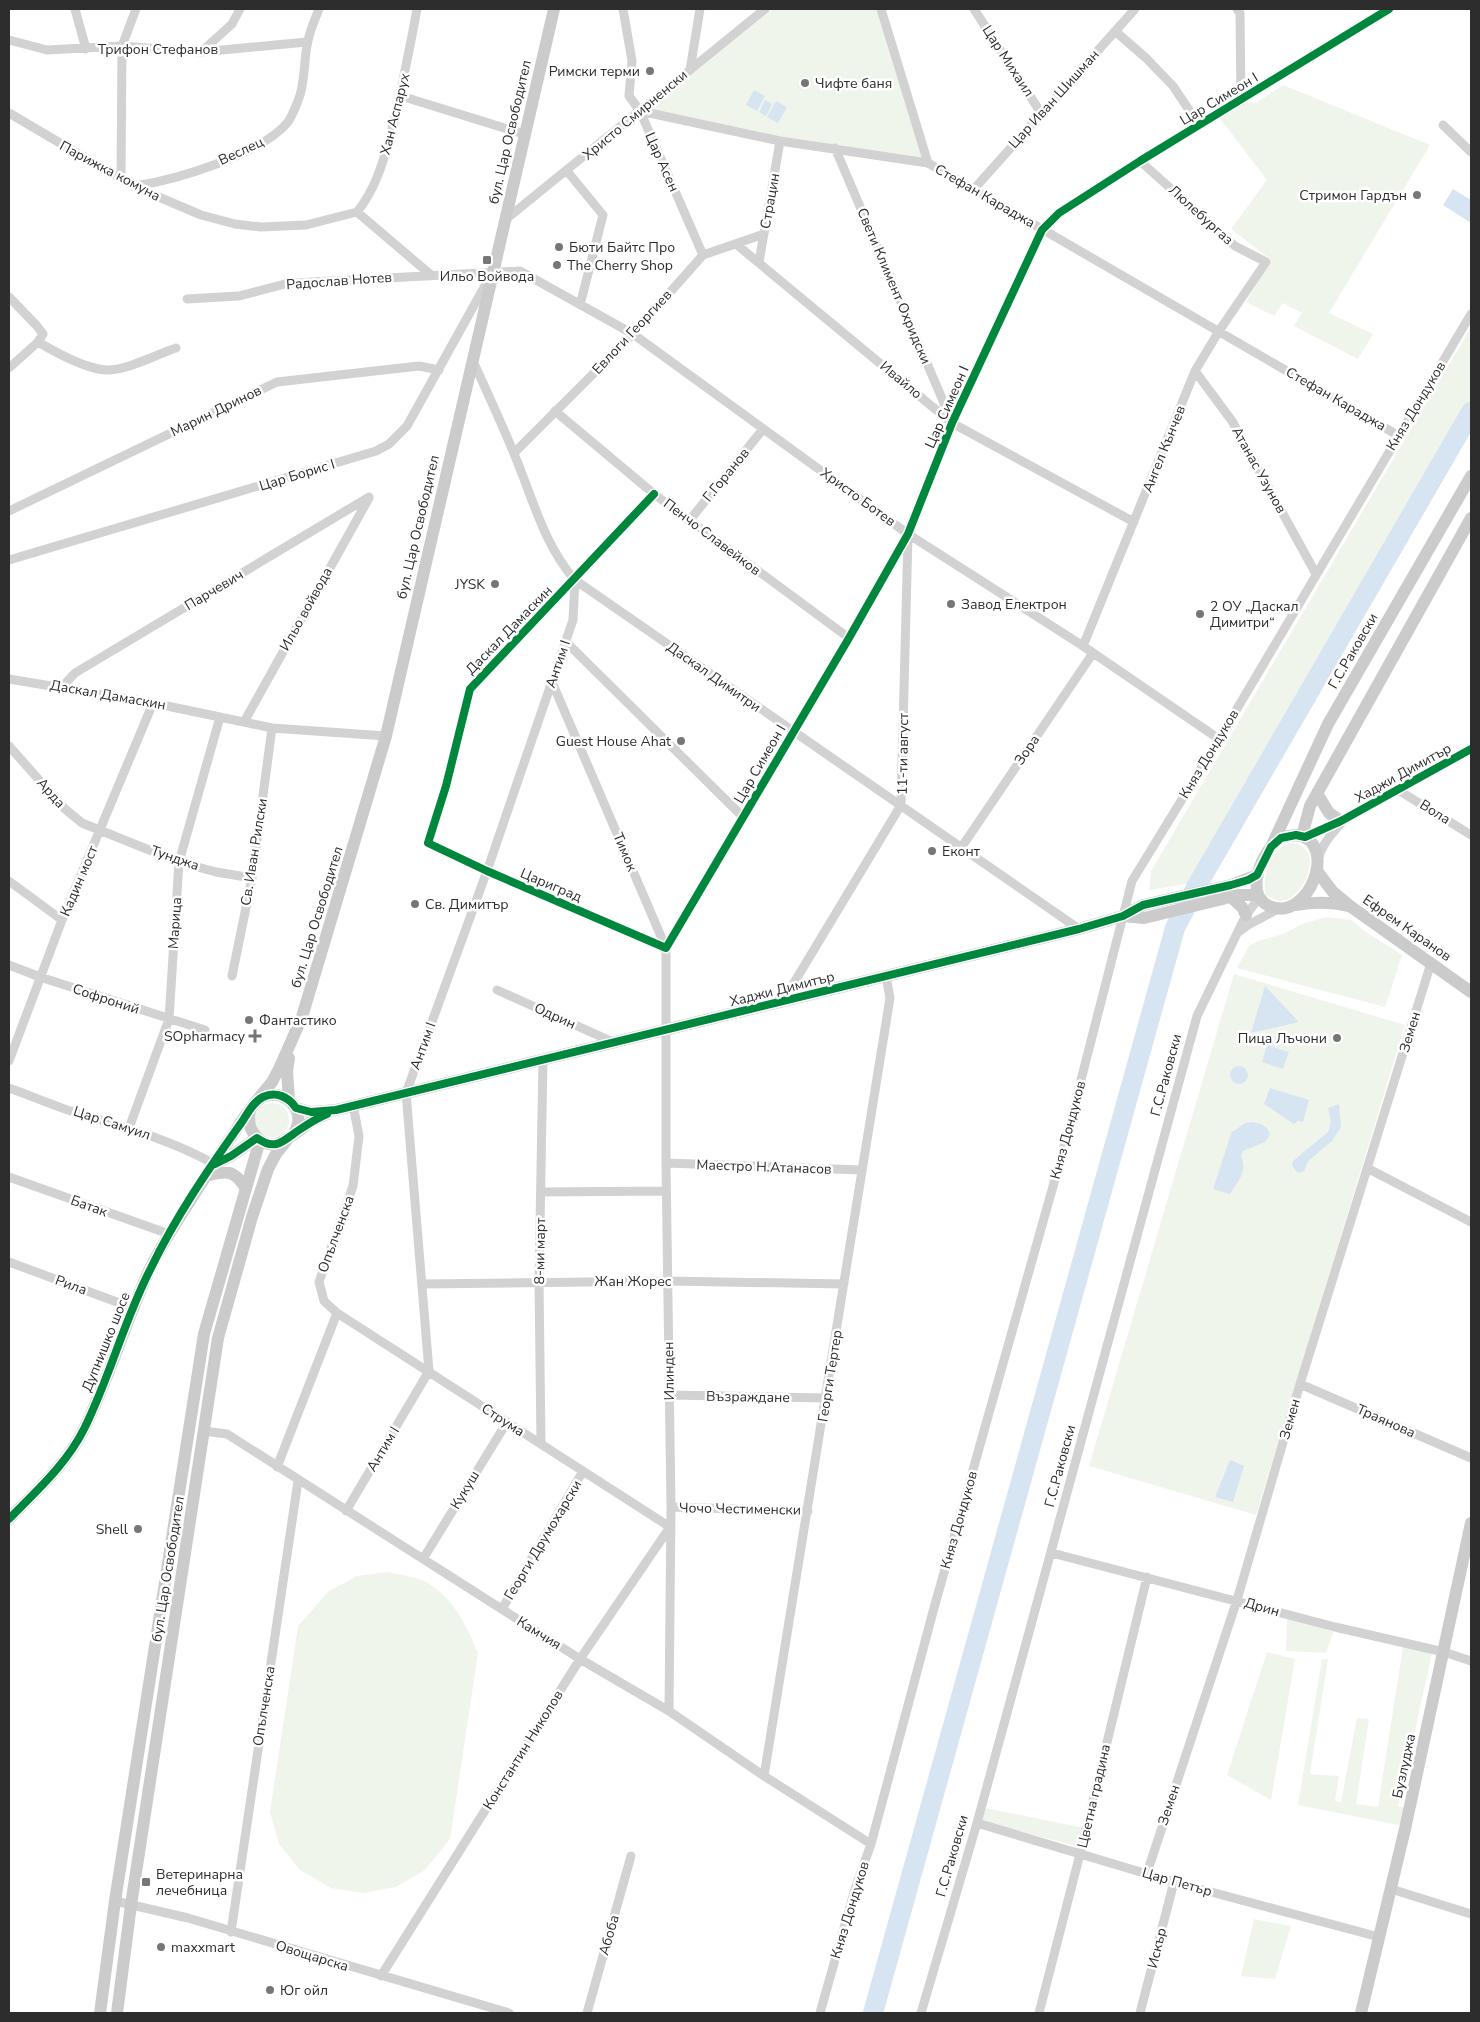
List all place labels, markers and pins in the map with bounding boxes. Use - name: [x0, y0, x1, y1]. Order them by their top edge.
- place label: Римски терми: [549, 62, 640, 81]
- marker: Римски терми: [644, 65, 656, 77]
- place label: Чифте баня: [815, 74, 892, 93]
- marker: Чифте баня: [799, 77, 811, 89]
- place label: Стримон Гардън: [1299, 186, 1407, 205]
- marker: Стримон Гардън: [1411, 189, 1423, 201]
- place label: Бюти Байтс Про: [569, 238, 675, 257]
- marker: Бюти Байтс Про: [553, 241, 565, 253]
- marker: Ильо Войвода: [481, 254, 493, 266]
- place label: The Cherry Shop: [567, 256, 673, 275]
- marker: The Cherry Shop: [551, 259, 563, 271]
- place label: Ильо Войвода: [440, 267, 534, 286]
- place label: JYSK: [454, 575, 485, 594]
- marker: JYSK: [489, 578, 501, 590]
- place label: Завод Електрон: [961, 595, 1067, 614]
- place label: 2 ОУ „Даскал Димитри“: [1210, 597, 1299, 632]
- marker: Завод Електрон: [945, 598, 957, 610]
- marker: 2 ОУ „Даскал Димитри“: [1194, 608, 1206, 620]
- place label: Guest House Ahat: [556, 732, 671, 751]
- marker: Guest House Ahat: [675, 735, 687, 747]
- place label: Еконт: [942, 842, 981, 861]
- marker: Еконт: [926, 845, 938, 857]
- place label: Св. Димитър: [425, 895, 509, 914]
- marker: Св. Димитър: [409, 898, 421, 910]
- place label: Фантастико: [259, 1011, 337, 1030]
- marker: Фантастико: [243, 1014, 255, 1026]
- place label: SOpharmacy: [164, 1027, 246, 1046]
- place label: Пица Лъчони: [1238, 1029, 1327, 1048]
- marker: SOpharmacy: [249, 1030, 261, 1042]
- marker: Пица Лъчони: [1331, 1032, 1343, 1044]
- place label: Shell: [96, 1520, 129, 1539]
- marker: Shell: [132, 1523, 144, 1535]
- place label: Ветеринарна лечебница: [156, 1865, 243, 1900]
- marker: Ветеринарна лечебница: [140, 1876, 152, 1888]
- place label: maxxmart: [171, 1938, 235, 1957]
- marker: maxxmart: [155, 1941, 167, 1953]
- place label: Юг ойл: [280, 1981, 328, 2000]
- marker: Юг ойл: [264, 1984, 276, 1996]

